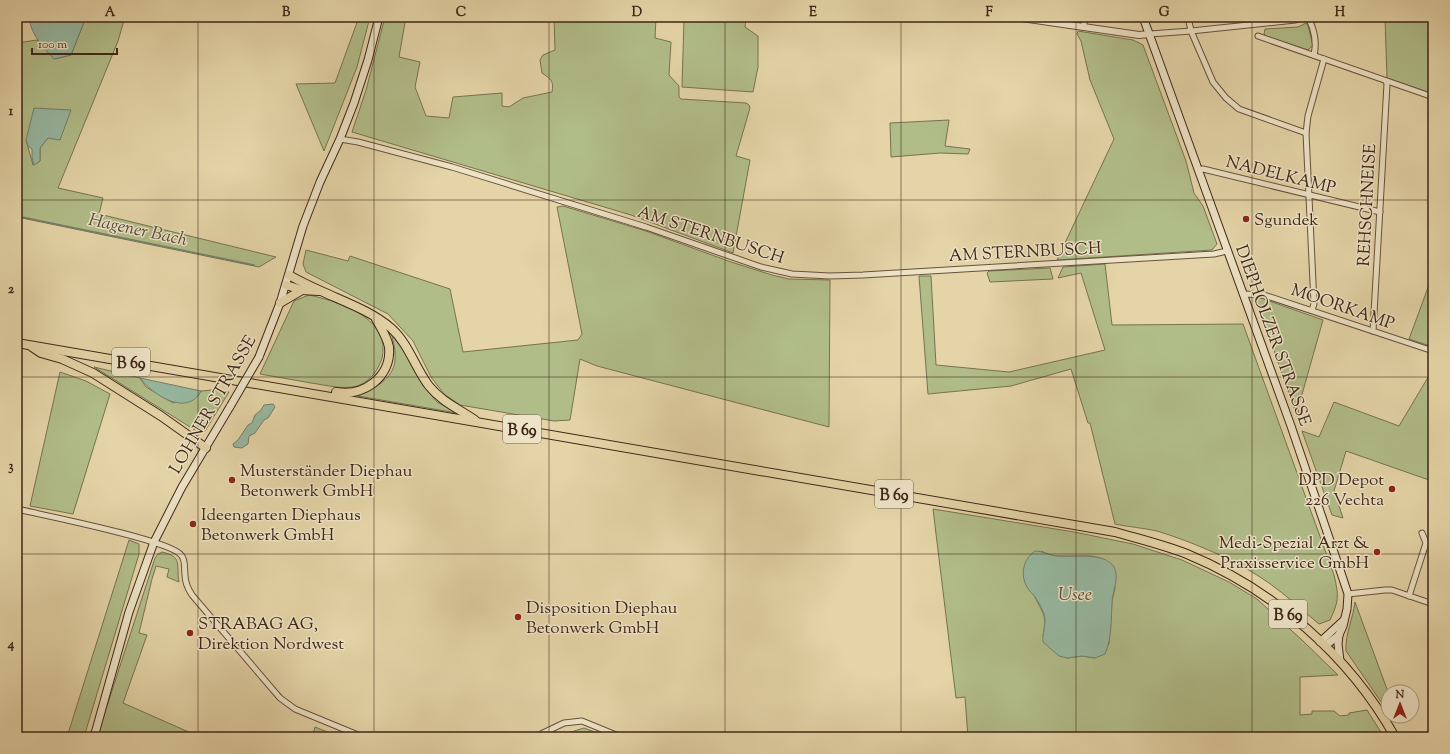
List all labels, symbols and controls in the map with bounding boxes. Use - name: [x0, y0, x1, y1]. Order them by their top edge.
- text: A: [105, 4, 116, 22]
- text: B: [282, 4, 291, 22]
- text: C: [456, 4, 466, 22]
- text: D: [632, 4, 642, 22]
- text: E: [809, 4, 817, 22]
- text: F: [985, 4, 993, 22]
- text: G: [1159, 4, 1170, 22]
- text: H: [1335, 4, 1346, 22]
- scale bar: [32, 30, 117, 56]
- text: 100 m: [38, 36, 67, 54]
- text: 1: [9, 103, 14, 121]
- street label: REHSCHNEISE: [1353, 143, 1383, 267]
- street label: NADELKAMP: [1223, 151, 1338, 201]
- street label: AM STERNBUSCH: [634, 201, 787, 271]
- water label: Hagener Bach: [86, 208, 190, 254]
- place label: Sgundek: [1254, 209, 1319, 233]
- marker: Sgundek: [1241, 214, 1251, 224]
- street label: AM STERNBUSCH: [948, 237, 1103, 269]
- street label: DIEPHOLZER STRASSE: [1228, 242, 1316, 430]
- street label: MOORKAMP: [1287, 279, 1398, 337]
- text: 2: [8, 281, 15, 299]
- street label: LOHNER STRASSE: [164, 331, 263, 479]
- road number: B 69: [112, 348, 150, 376]
- road number: B 69: [503, 415, 541, 443]
- text: 3: [8, 458, 14, 476]
- place label: Musterständer Diephau Betonwerk GmbH: [240, 460, 412, 504]
- place label: DPD Depot 226 Vechta: [1298, 469, 1384, 513]
- marker: Musterständer Diephau Betonwerk GmbH: [227, 475, 237, 485]
- road number: B 69: [875, 480, 913, 508]
- marker: DPD Depot 226 Vechta: [1387, 484, 1397, 494]
- place label: Ideengarten Diephaus Betonwerk GmbH: [201, 504, 361, 548]
- marker: Ideengarten Diephaus Betonwerk GmbH: [188, 519, 198, 529]
- place label: Medi-Spezial Arzt & Praxisservice GmbH: [1219, 532, 1370, 576]
- marker: Medi-Spezial Arzt & Praxisservice GmbH: [1372, 547, 1382, 557]
- water label: Usee: [1058, 583, 1092, 609]
- place label: Disposition Diephau Betonwerk GmbH: [526, 597, 678, 641]
- road number: B 69: [1269, 600, 1307, 628]
- marker: Disposition Diephau Betonwerk GmbH: [513, 612, 523, 622]
- place label: STRABAG AG, Direktion Nordwest: [198, 613, 344, 657]
- marker: STRABAG AG, Direktion Nordwest: [185, 628, 195, 638]
- text: 4: [7, 636, 15, 654]
- north arrow: [1380, 684, 1420, 724]
- text: N: [1395, 687, 1405, 703]

